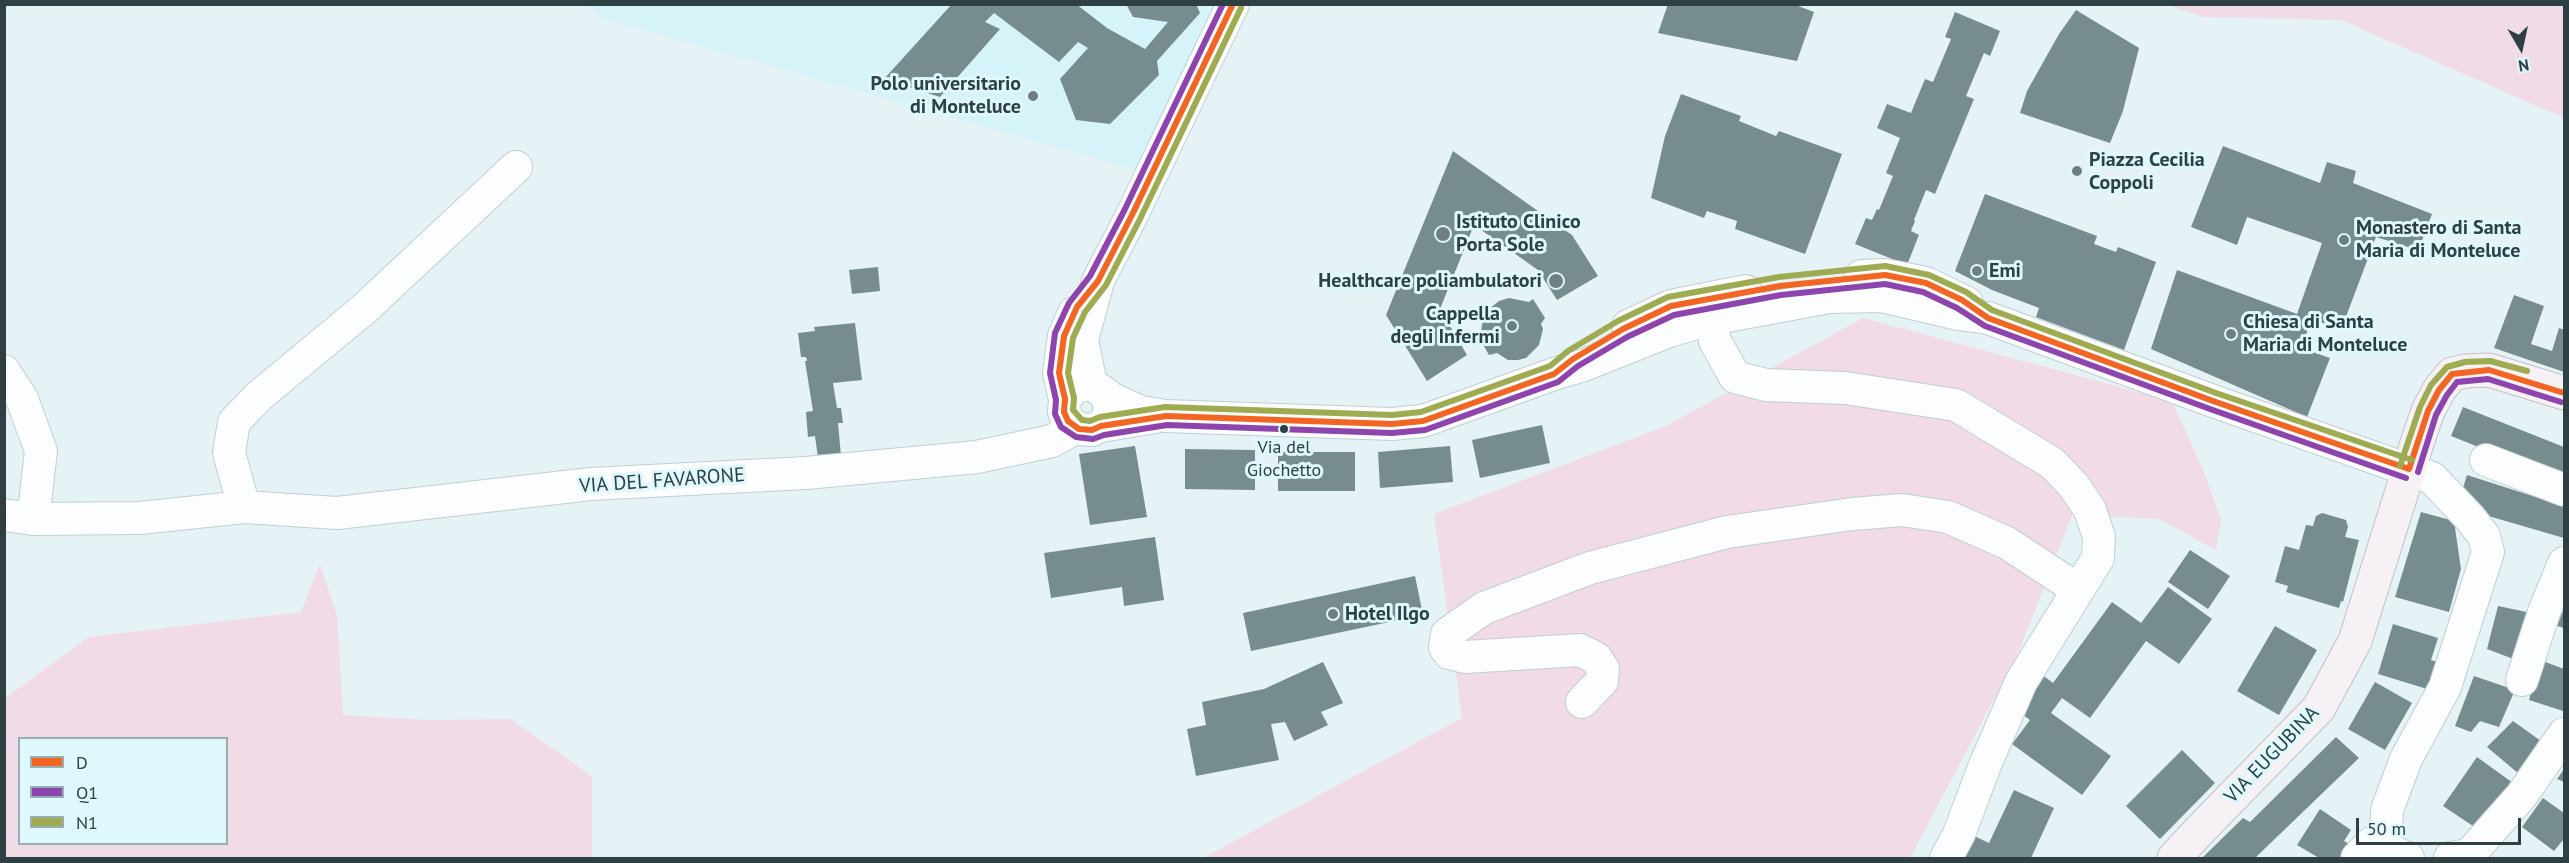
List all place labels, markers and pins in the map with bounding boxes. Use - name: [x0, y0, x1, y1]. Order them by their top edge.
- place label: Polo universitario di Monteluce: [870, 72, 1021, 119]
- marker: Polo universitario di Monteluce: [1026, 89, 1040, 103]
- place label: Piazza Cecilia Coppoli: [2089, 148, 2205, 195]
- marker: Piazza Cecilia Coppoli: [2070, 164, 2084, 178]
- place label: Istituto Clinico Porta Sole: [1456, 210, 1581, 257]
- place label: Monastero di Santa Maria di Monteluce: [2356, 216, 2521, 263]
- marker: Istituto Clinico Porta Sole: [1434, 225, 1452, 243]
- marker: Monastero di Santa Maria di Monteluce: [2337, 233, 2351, 247]
- place label: Emi: [1989, 259, 2021, 283]
- marker: Emi: [1970, 264, 1984, 278]
- place label: Healthcare poliambulatori: [1318, 269, 1542, 293]
- marker: Healthcare poliambulatori: [1547, 272, 1565, 290]
- place label: Cappella degli Infermi: [1391, 302, 1500, 349]
- place label: Chiesa di Santa Maria di Monteluce: [2243, 310, 2407, 357]
- marker: Cappella degli Infermi: [1505, 319, 1519, 333]
- marker: Chiesa di Santa Maria di Monteluce: [2224, 327, 2238, 341]
- marker: Via del Giochetto: [1278, 423, 1290, 435]
- place label: Via del Giochetto: [1247, 437, 1321, 480]
- place label: Hotel Ilgo: [1345, 602, 1430, 626]
- marker: Hotel Ilgo: [1326, 607, 1340, 621]

